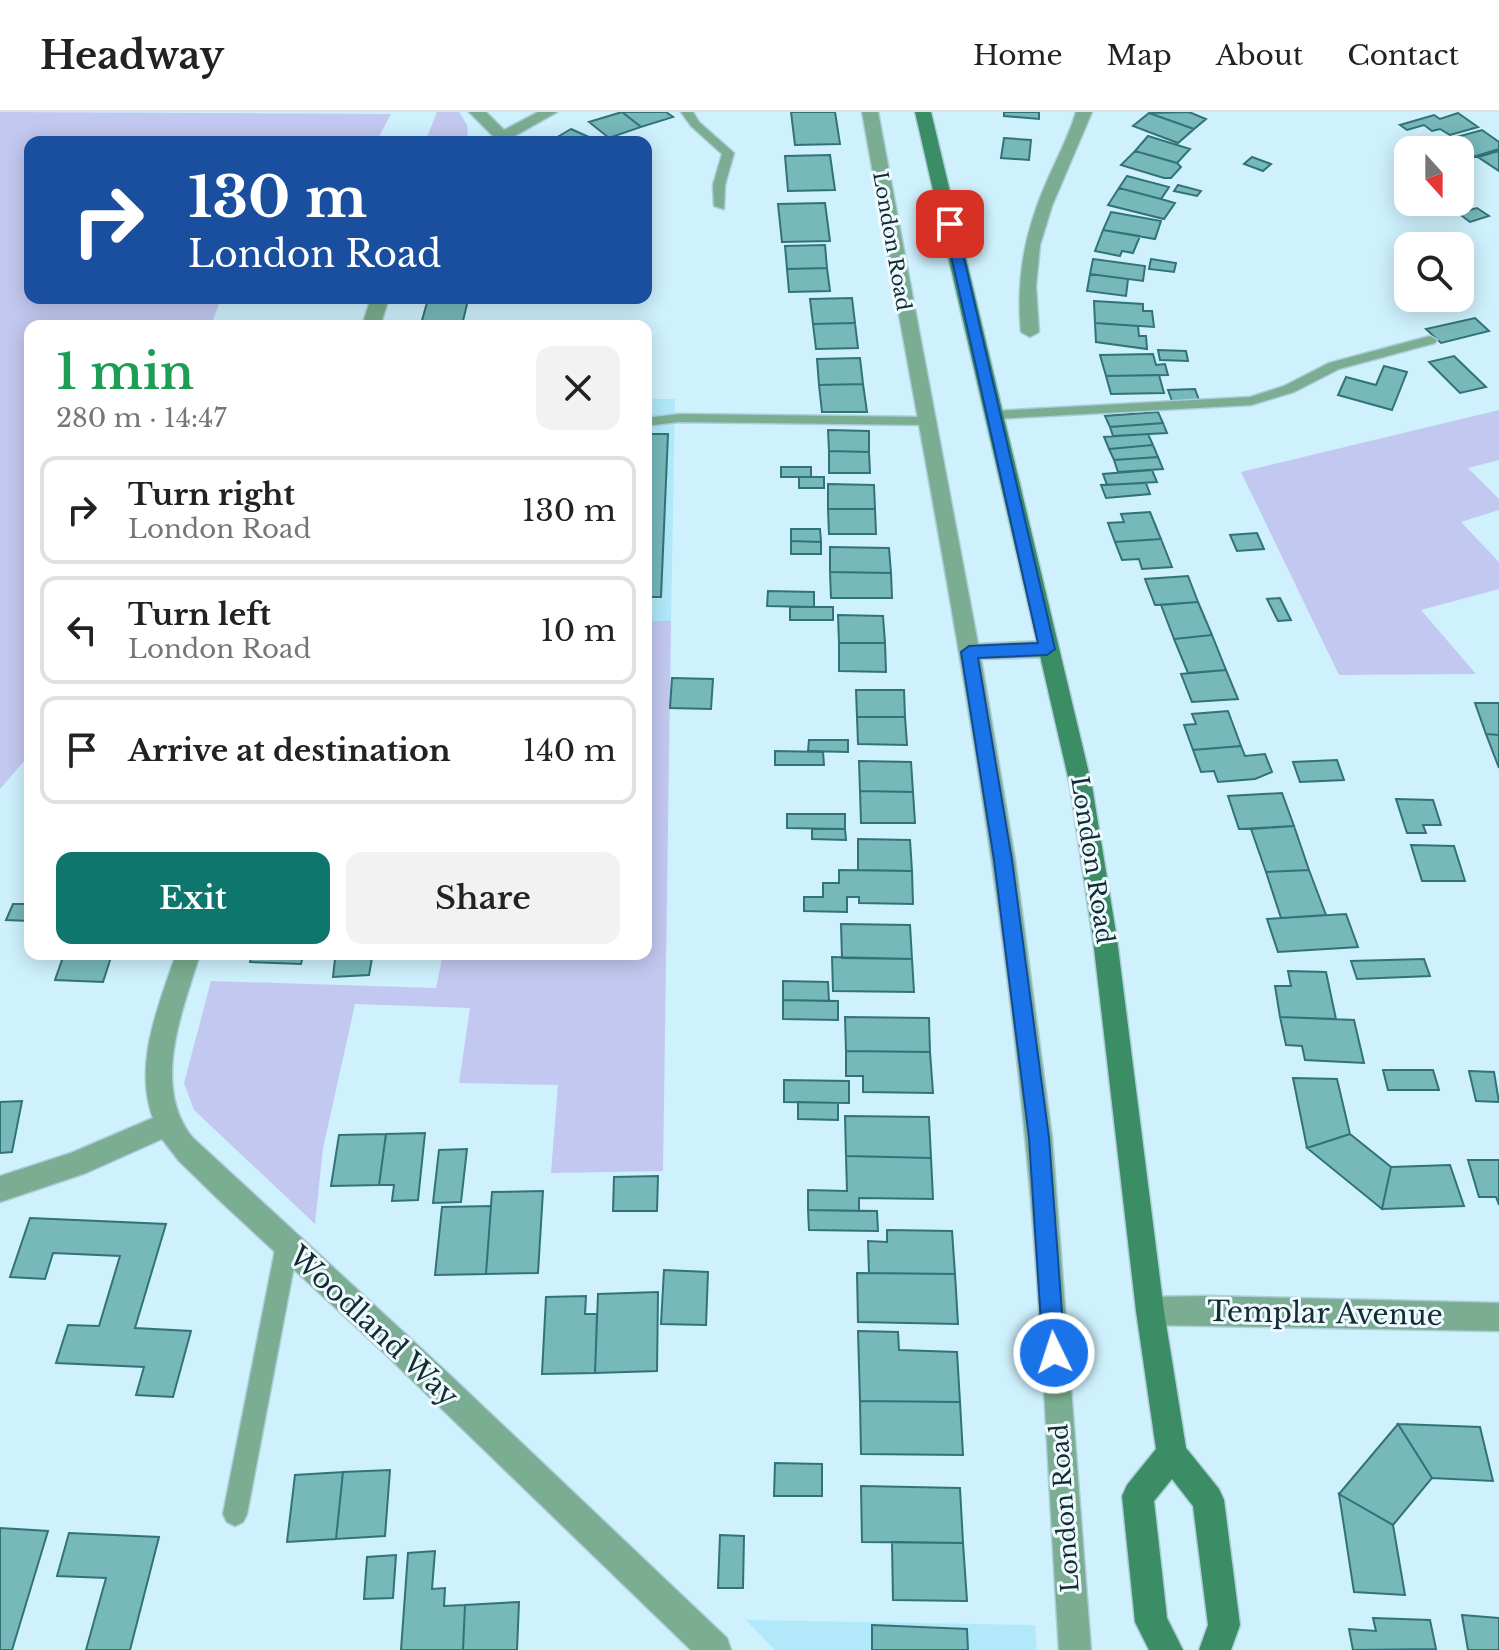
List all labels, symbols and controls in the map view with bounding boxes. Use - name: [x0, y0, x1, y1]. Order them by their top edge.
- text: Headway: [40, 32, 224, 79]
- text: Home: [973, 38, 1063, 73]
- text: Map: [1107, 38, 1172, 73]
- text: About: [1216, 38, 1303, 73]
- text: Contact: [1347, 38, 1459, 73]
- north arrow: [1394, 136, 1474, 216]
- map controls: [1394, 136, 1474, 312]
- text: 130 m: [188, 163, 367, 232]
- icon: right: [56, 168, 160, 272]
- street label: London Road: [868, 170, 916, 312]
- pin: [916, 190, 984, 258]
- icon: arrive: [928, 202, 972, 246]
- text: London Road: [188, 232, 441, 277]
- button: search: [1394, 232, 1474, 312]
- text: 1 min: [56, 342, 194, 402]
- button: close: [536, 346, 620, 430]
- text: 280 m · 14:47: [56, 402, 227, 434]
- text: Turn right: [128, 476, 295, 513]
- icon: right: [60, 488, 104, 532]
- text: 130 m: [522, 492, 616, 529]
- text: London Road: [128, 513, 311, 545]
- text: Turn left: [128, 596, 271, 633]
- icon: left: [60, 608, 104, 652]
- text: 10 m: [540, 612, 616, 649]
- text: London Road: [128, 633, 311, 665]
- icon: arrive: [60, 728, 104, 772]
- text: Arrive at destination: [128, 732, 451, 769]
- text: 140 m: [523, 732, 616, 769]
- street label: London Road: [1065, 774, 1120, 946]
- button: Exit: [56, 852, 330, 944]
- button: Share: [346, 852, 620, 944]
- street label: Woodland Way: [281, 1238, 466, 1414]
- street label: Templar Avenue: [1207, 1294, 1443, 1333]
- position arrow: [1012, 1311, 1096, 1395]
- street label: London Road: [1044, 1423, 1085, 1593]

